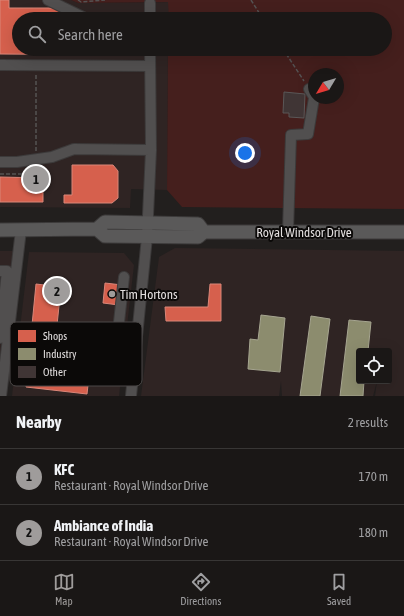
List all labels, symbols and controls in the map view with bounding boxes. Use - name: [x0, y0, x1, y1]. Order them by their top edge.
- search box: [12, 12, 392, 56]
- icon: search: [26, 23, 48, 45]
- text: Search here: [58, 26, 123, 43]
- north arrow: [308, 68, 344, 104]
- your location: [235, 143, 255, 163]
- pin: 1: [23, 164, 49, 194]
- street label: Royal Windsor Drive: [256, 225, 352, 240]
- pin: 2: [44, 276, 70, 306]
- place label: Tim Hortons: [120, 287, 178, 302]
- marker: Tim Hortons: [107, 289, 117, 299]
- legend: [10, 322, 142, 386]
- text: Shops: [43, 330, 67, 342]
- text: Industry: [43, 348, 77, 360]
- map controls: [356, 348, 392, 384]
- button: locate: [356, 348, 392, 384]
- text: Other: [43, 366, 67, 378]
- text: Nearby: [16, 412, 62, 432]
- text: 2 results: [348, 415, 388, 430]
- text: KFC: [54, 461, 74, 478]
- text: 1: [26, 469, 32, 484]
- text: 170 m: [359, 469, 388, 484]
- text: Restaurant · Royal Windsor Drive: [54, 478, 208, 493]
- text: Ambiance of India: [54, 517, 153, 534]
- text: 2: [26, 525, 32, 540]
- text: 180 m: [359, 525, 388, 540]
- text: Restaurant · Royal Windsor Drive: [54, 534, 208, 549]
- tab: Map: [53, 571, 75, 607]
- tab: Directions: [180, 571, 221, 607]
- tab: Saved: [327, 571, 351, 607]

